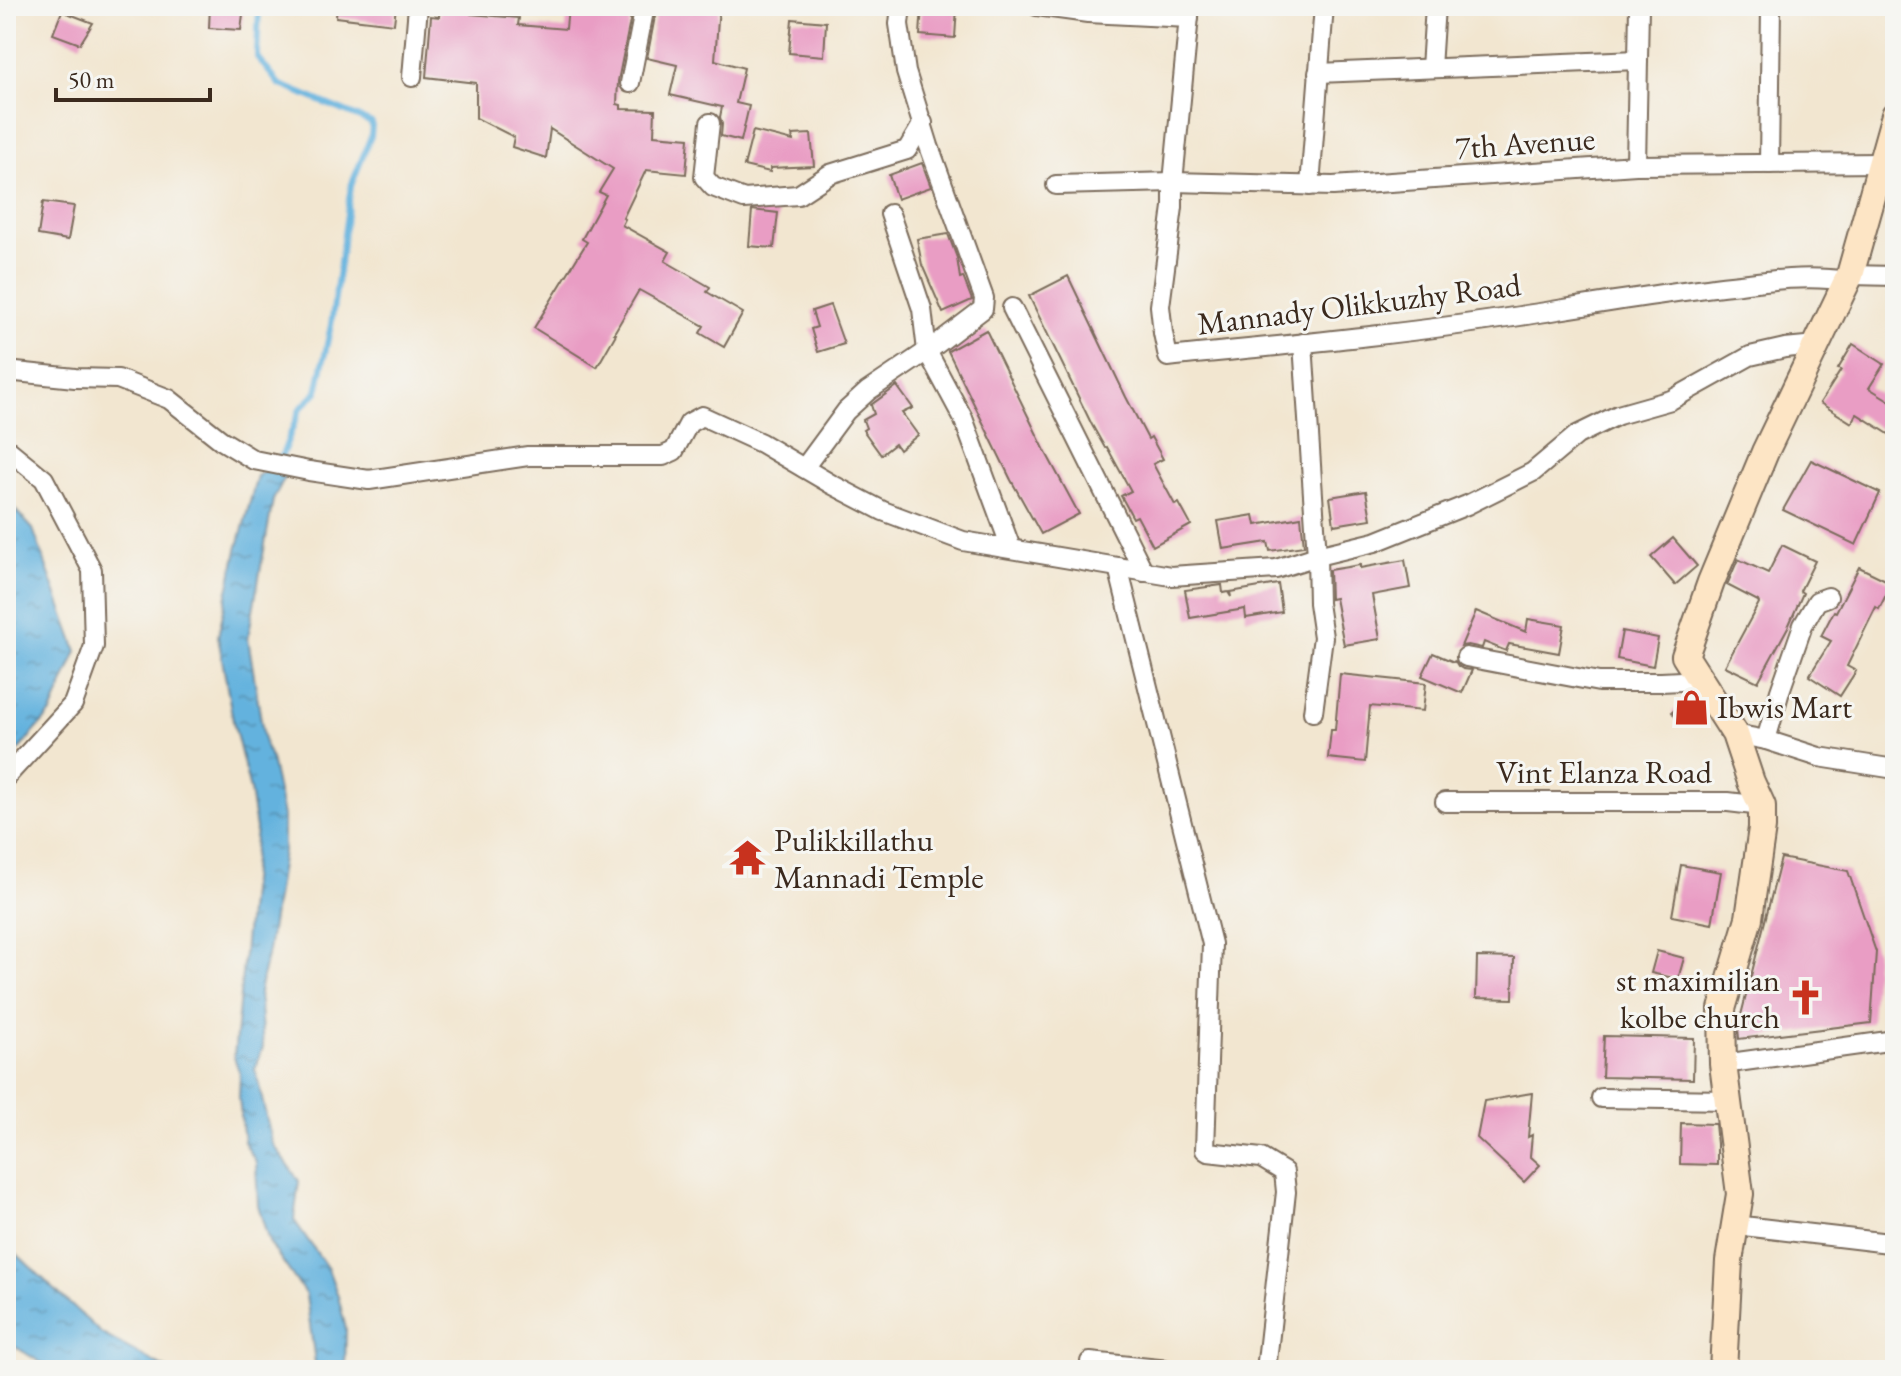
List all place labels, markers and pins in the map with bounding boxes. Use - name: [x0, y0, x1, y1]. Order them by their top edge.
- place label: Ibwis Mart: [1717, 686, 1852, 728]
- shop icon: Ibwis Mart: [1672, 688, 1710, 726]
- place label: Pulikkillathu Mannadi Temple: [774, 819, 984, 898]
- temple icon: Pulikkillathu Mannadi Temple: [729, 839, 767, 877]
- place label: st maximilian kolbe church: [1616, 959, 1780, 1038]
- church icon: st maximilian kolbe church: [1787, 979, 1825, 1017]

